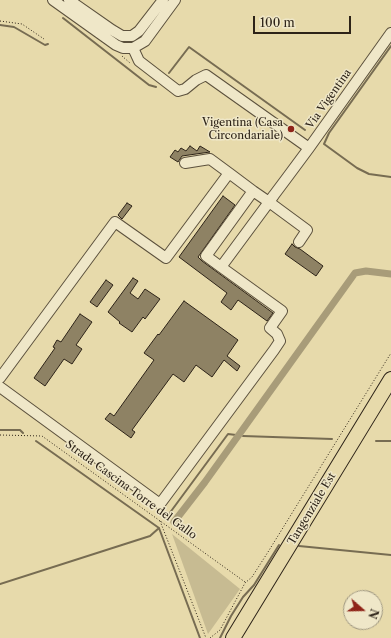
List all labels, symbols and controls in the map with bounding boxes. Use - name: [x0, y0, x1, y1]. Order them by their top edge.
- scale bar: [255, 8, 353, 34]
- text: 100 m: [260, 15, 295, 30]
- street label: Via Vigentina: [304, 67, 354, 131]
- place label: Vigentina (Casa Circondariale): [202, 116, 283, 142]
- marker: Vigentina (Casa Circondariale): [286, 124, 296, 134]
- street label: Strada Cascina Torre del Gallo: [63, 438, 199, 542]
- street label: Tangenziale Est: [285, 470, 339, 548]
- north arrow: [343, 590, 383, 630]
- text: N: [365, 607, 382, 621]

